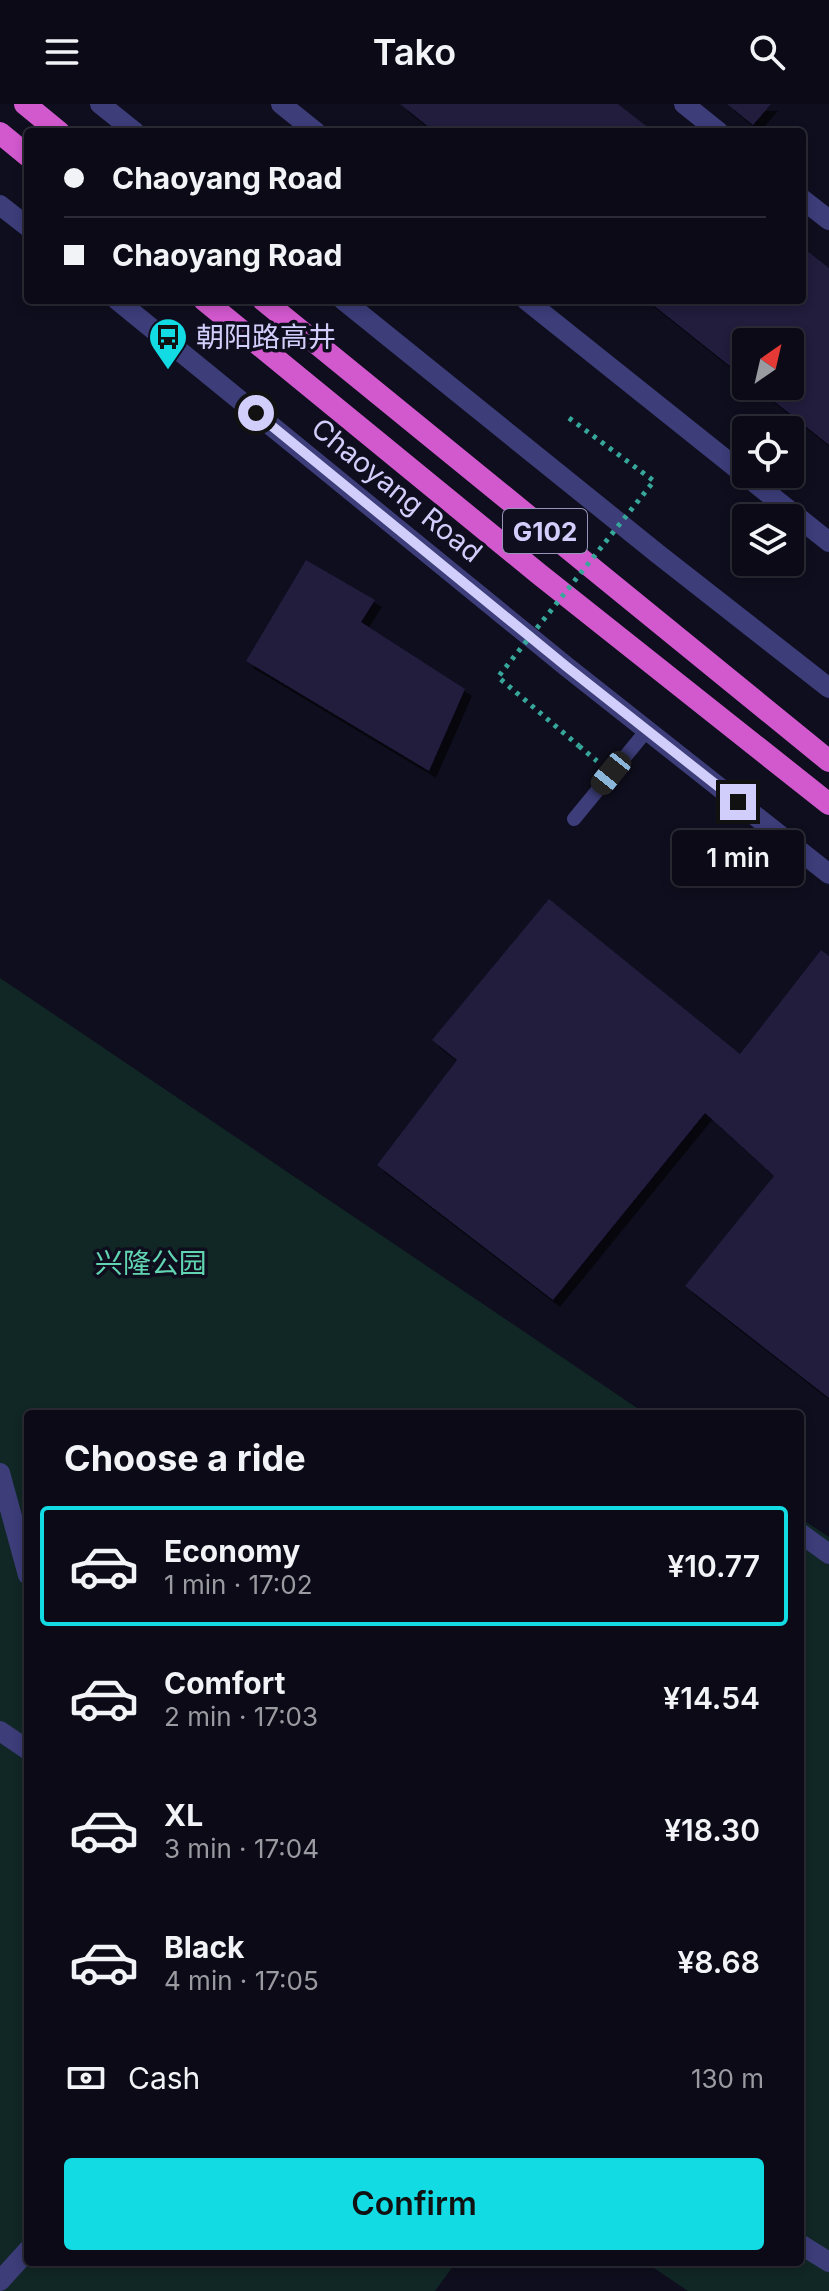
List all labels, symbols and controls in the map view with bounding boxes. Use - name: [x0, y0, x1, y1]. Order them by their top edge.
- icon: menu: [40, 30, 84, 74]
- text: Tako: [373, 30, 456, 74]
- icon: search: [745, 30, 789, 74]
- text: Chaoyang Road: [112, 160, 342, 196]
- text: Chaoyang Road: [112, 237, 342, 273]
- bus stop icon: 朝阳路高井: [147, 316, 189, 371]
- place label: 朝阳路高井: [196, 320, 336, 354]
- north arrow: [732, 328, 804, 400]
- map controls: [732, 328, 804, 576]
- route start: [238, 395, 274, 431]
- street label: Chaoyang Road: [305, 411, 489, 569]
- button: locate: [732, 416, 804, 488]
- button: layers: [732, 504, 804, 576]
- road number: G102: [503, 509, 587, 553]
- car: [587, 747, 635, 799]
- route end: [720, 784, 756, 820]
- callout: 1 min: [672, 830, 804, 886]
- text: 1 min: [706, 842, 770, 873]
- park label: 兴隆公园: [95, 1246, 207, 1280]
- text: Choose a ride: [64, 1436, 306, 1480]
- icon: car: [68, 1530, 140, 1602]
- text: Economy: [164, 1533, 300, 1569]
- text: ¥10.77: [667, 1548, 760, 1584]
- text: 1 min · 17:02: [164, 1569, 313, 1600]
- icon: car: [68, 1662, 140, 1734]
- text: Comfort: [164, 1665, 285, 1701]
- text: ¥14.54: [663, 1680, 760, 1716]
- text: 2 min · 17:03: [164, 1701, 318, 1732]
- icon: car: [68, 1794, 140, 1866]
- text: XL: [164, 1797, 203, 1833]
- text: ¥18.30: [664, 1812, 760, 1848]
- text: 3 min · 17:04: [164, 1833, 319, 1864]
- icon: car: [68, 1926, 140, 1998]
- text: Black: [164, 1929, 244, 1965]
- text: ¥8.68: [677, 1944, 760, 1980]
- text: 4 min · 17:05: [164, 1965, 319, 1996]
- icon: cash: [64, 2056, 108, 2100]
- text: Cash: [128, 2060, 200, 2096]
- text: 130 m: [691, 2063, 764, 2094]
- button: Confirm: [64, 2158, 764, 2250]

